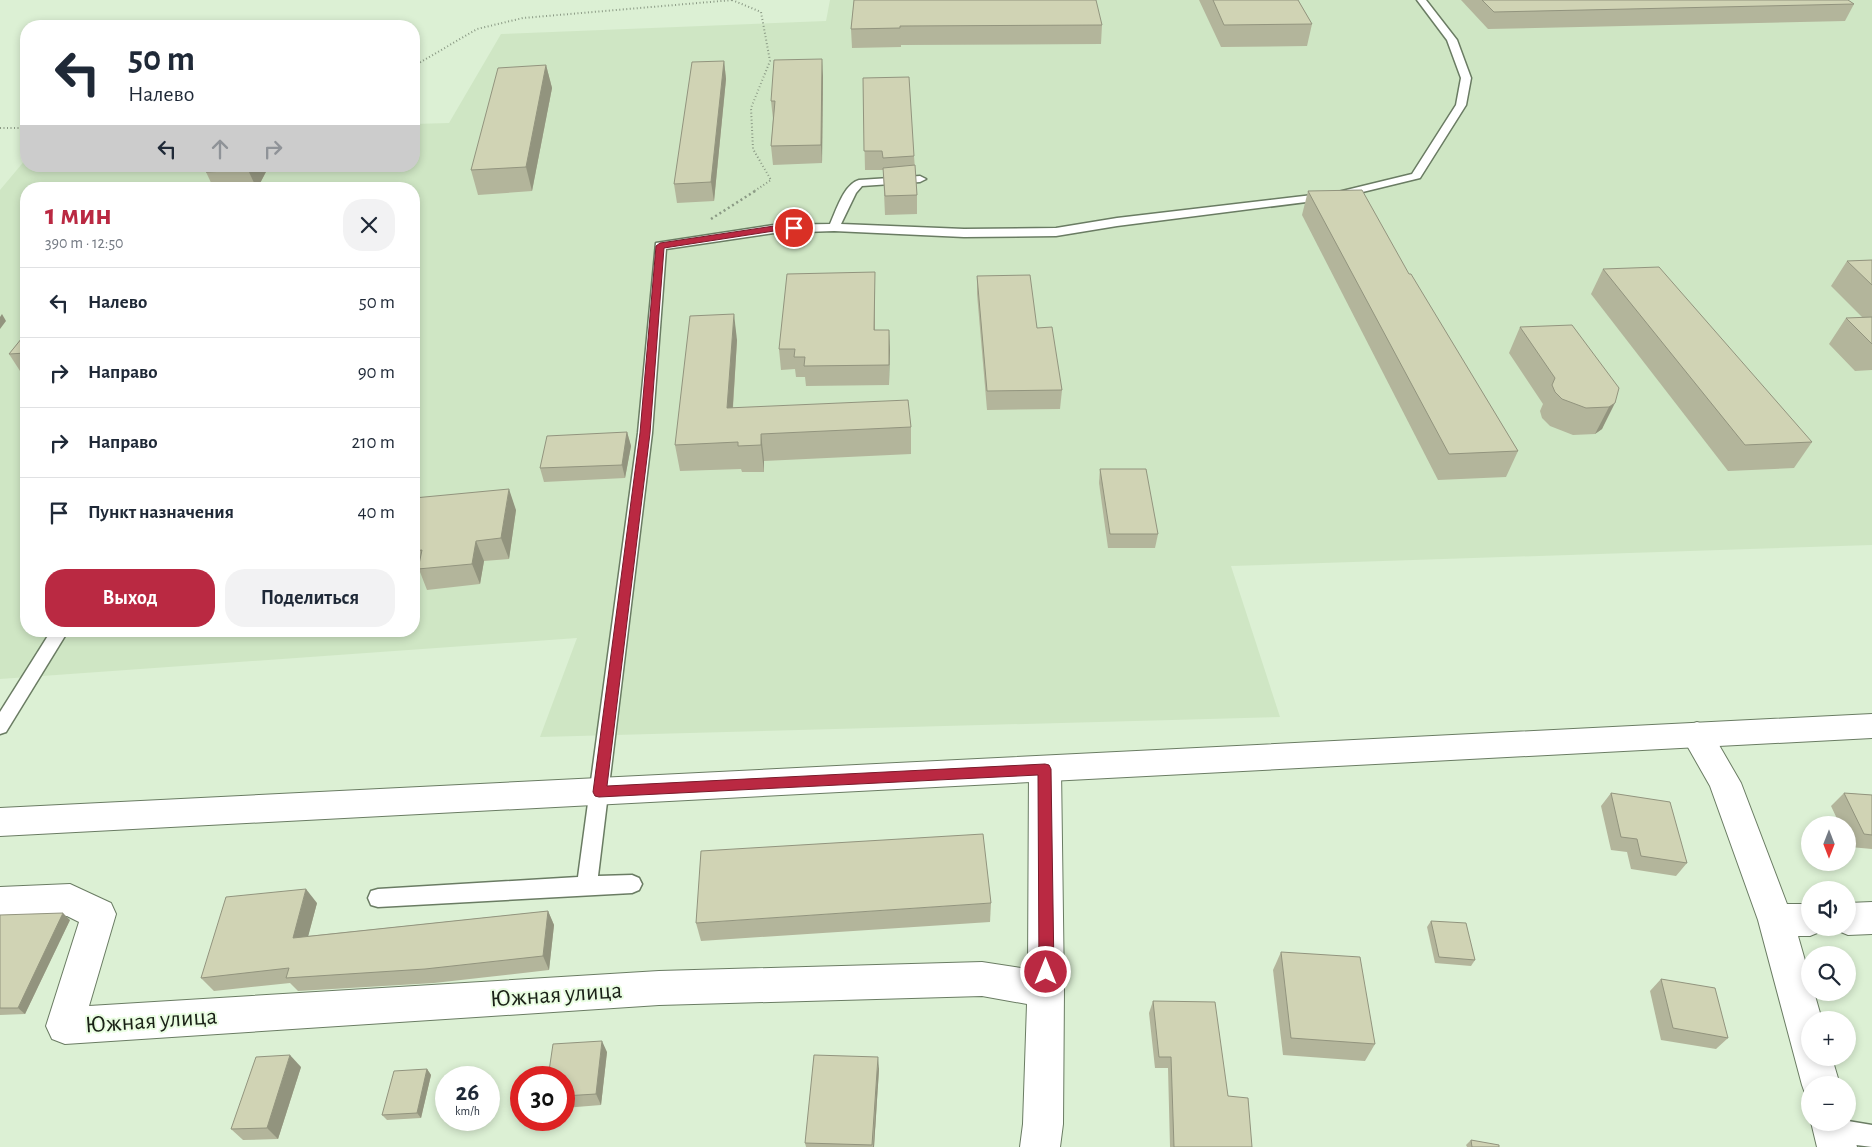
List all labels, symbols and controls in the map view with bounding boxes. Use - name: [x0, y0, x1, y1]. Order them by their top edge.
- icon: left: [45, 40, 110, 105]
- text: 50 m: [128, 42, 195, 77]
- text: Налево: [128, 83, 194, 105]
- icon: left: [153, 135, 181, 163]
- icon: ahead: [206, 135, 234, 163]
- icon: right: [259, 135, 287, 163]
- button: close: [343, 199, 395, 251]
- text: 1 мин: [45, 200, 112, 230]
- pin: [773, 207, 815, 249]
- icon: arrive: [780, 214, 808, 242]
- text: 390 m · 12:50: [45, 235, 124, 251]
- icon: left: [45, 289, 73, 317]
- text: Налево: [88, 293, 147, 312]
- text: 50 m: [359, 293, 395, 312]
- icon: right: [45, 359, 73, 387]
- text: Направо: [88, 363, 158, 382]
- text: 90 m: [358, 363, 395, 382]
- icon: right: [45, 429, 73, 457]
- text: Направо: [88, 433, 158, 452]
- text: 210 m: [351, 433, 395, 452]
- icon: arrive: [45, 499, 73, 527]
- text: Пункт назначения: [88, 503, 234, 522]
- text: 40 m: [357, 503, 395, 522]
- button: Выход: [45, 569, 215, 627]
- button: Поделиться: [225, 569, 395, 627]
- north arrow: [1801, 816, 1856, 871]
- map controls: [1801, 816, 1856, 1131]
- button: sound: [1801, 881, 1856, 936]
- position arrow: [1019, 945, 1071, 997]
- button: search: [1801, 946, 1856, 1001]
- street label: Южная улица: [489, 978, 623, 1012]
- street label: Южная улица: [84, 1004, 218, 1038]
- button: +: [1801, 1011, 1856, 1066]
- speed limit sign: 30: [510, 1066, 575, 1131]
- button: −: [1801, 1076, 1856, 1131]
- text: 26: [456, 1080, 479, 1105]
- text: km/h: [455, 1105, 480, 1117]

